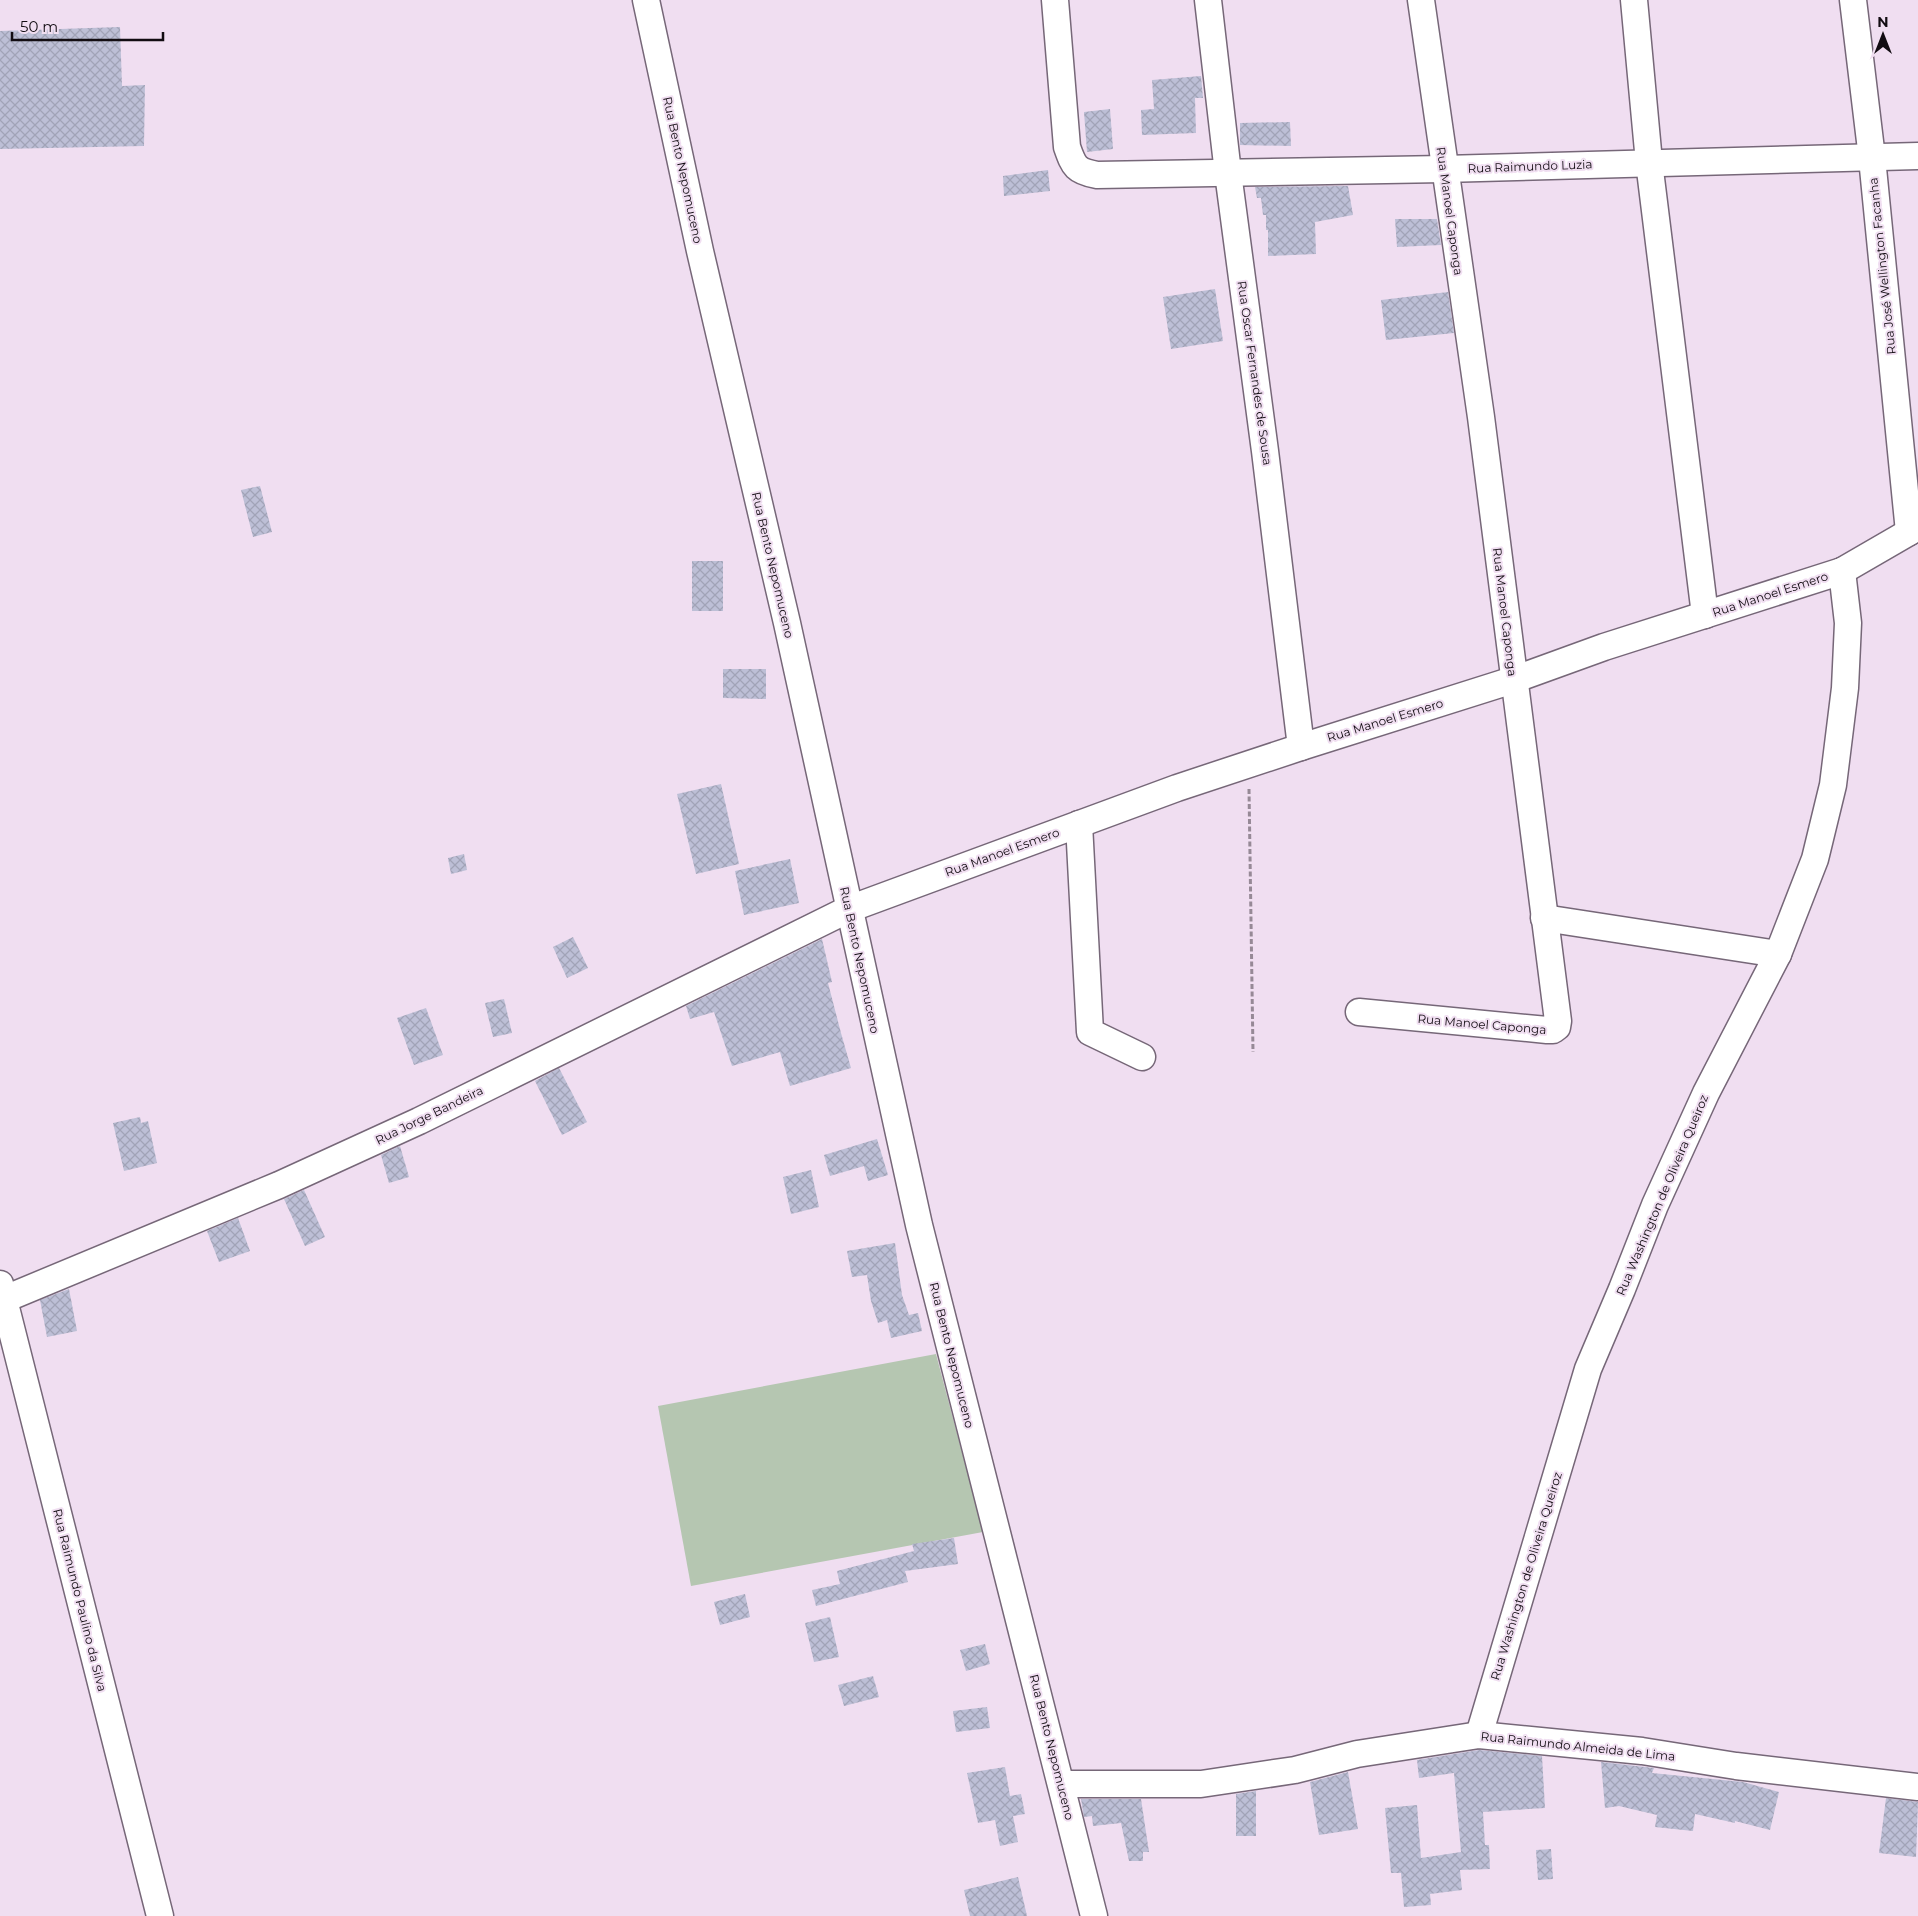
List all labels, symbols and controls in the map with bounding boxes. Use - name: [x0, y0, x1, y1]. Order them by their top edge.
- scale bar: [12, 10, 164, 42]
- north arrow: [1858, 10, 1908, 60]
- text: N: [1877, 13, 1889, 31]
- text: 50 m: [20, 17, 58, 36]
- street label: Rua Bento Nepomuceno: [660, 95, 706, 245]
- street label: Rua Manoel Caponga: [1434, 146, 1466, 276]
- street label: Rua Raimundo Luzia: [1467, 156, 1593, 176]
- street label: Rua José Wellington Facanha: [1865, 177, 1899, 355]
- street label: Rua Oscar Fernandes de Sousa: [1235, 280, 1275, 466]
- street label: Rua Bento Nepomuceno: [749, 490, 797, 640]
- street label: Rua Manoel Caponga: [1490, 547, 1520, 677]
- street label: Rua Manoel Esmero: [1710, 568, 1830, 620]
- street label: Rua Manoel Esmero: [1325, 695, 1445, 745]
- street label: Rua Manoel Esmero: [943, 824, 1061, 880]
- street label: Rua Bento Nepomuceno: [837, 885, 883, 1035]
- street label: Rua Manoel Caponga: [1417, 1011, 1547, 1037]
- street label: Rua Jorge Bandeira: [373, 1082, 485, 1148]
- street label: Rua Washington de Oliveira Queiroz: [1613, 1092, 1711, 1298]
- street label: Rua Bento Nepomuceno: [927, 1281, 977, 1429]
- street label: Rua Washington de Oliveira Queiroz: [1487, 1470, 1565, 1682]
- street label: Rua Raimundo Paulino da Silva: [50, 1507, 110, 1693]
- street label: Rua Bento Nepomuceno: [1027, 1673, 1077, 1821]
- street label: Rua Raimundo Almeida de Lima: [1480, 1728, 1676, 1764]

